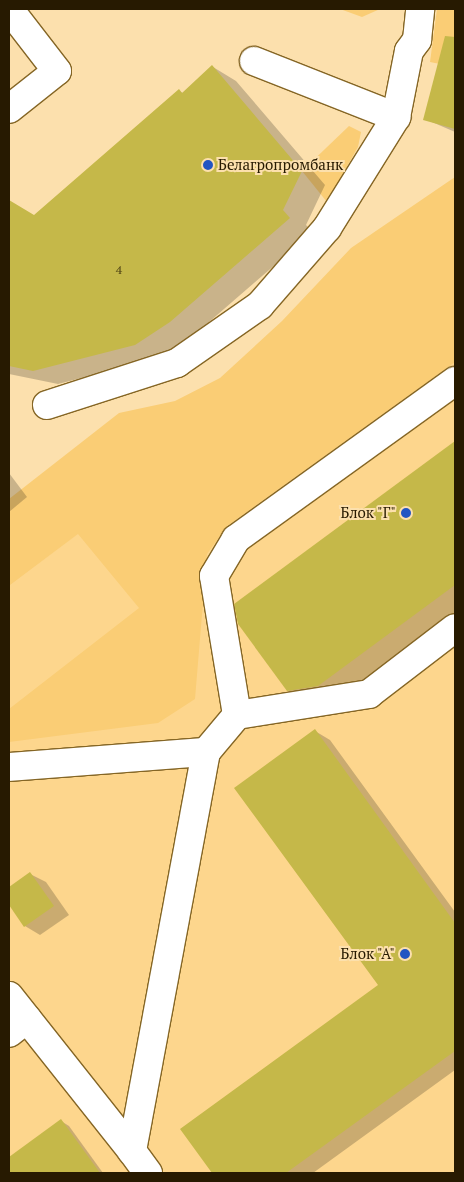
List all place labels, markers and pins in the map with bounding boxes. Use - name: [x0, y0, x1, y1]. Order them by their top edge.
- place label: Белагропромбанк: [218, 156, 343, 174]
- marker: Белагропромбанк: [202, 159, 214, 171]
- place label: Блок "Г": [340, 504, 396, 522]
- marker: Блок "Г": [400, 507, 412, 519]
- place label: Блок "А": [340, 945, 395, 963]
- marker: Блок "А": [399, 948, 411, 960]

